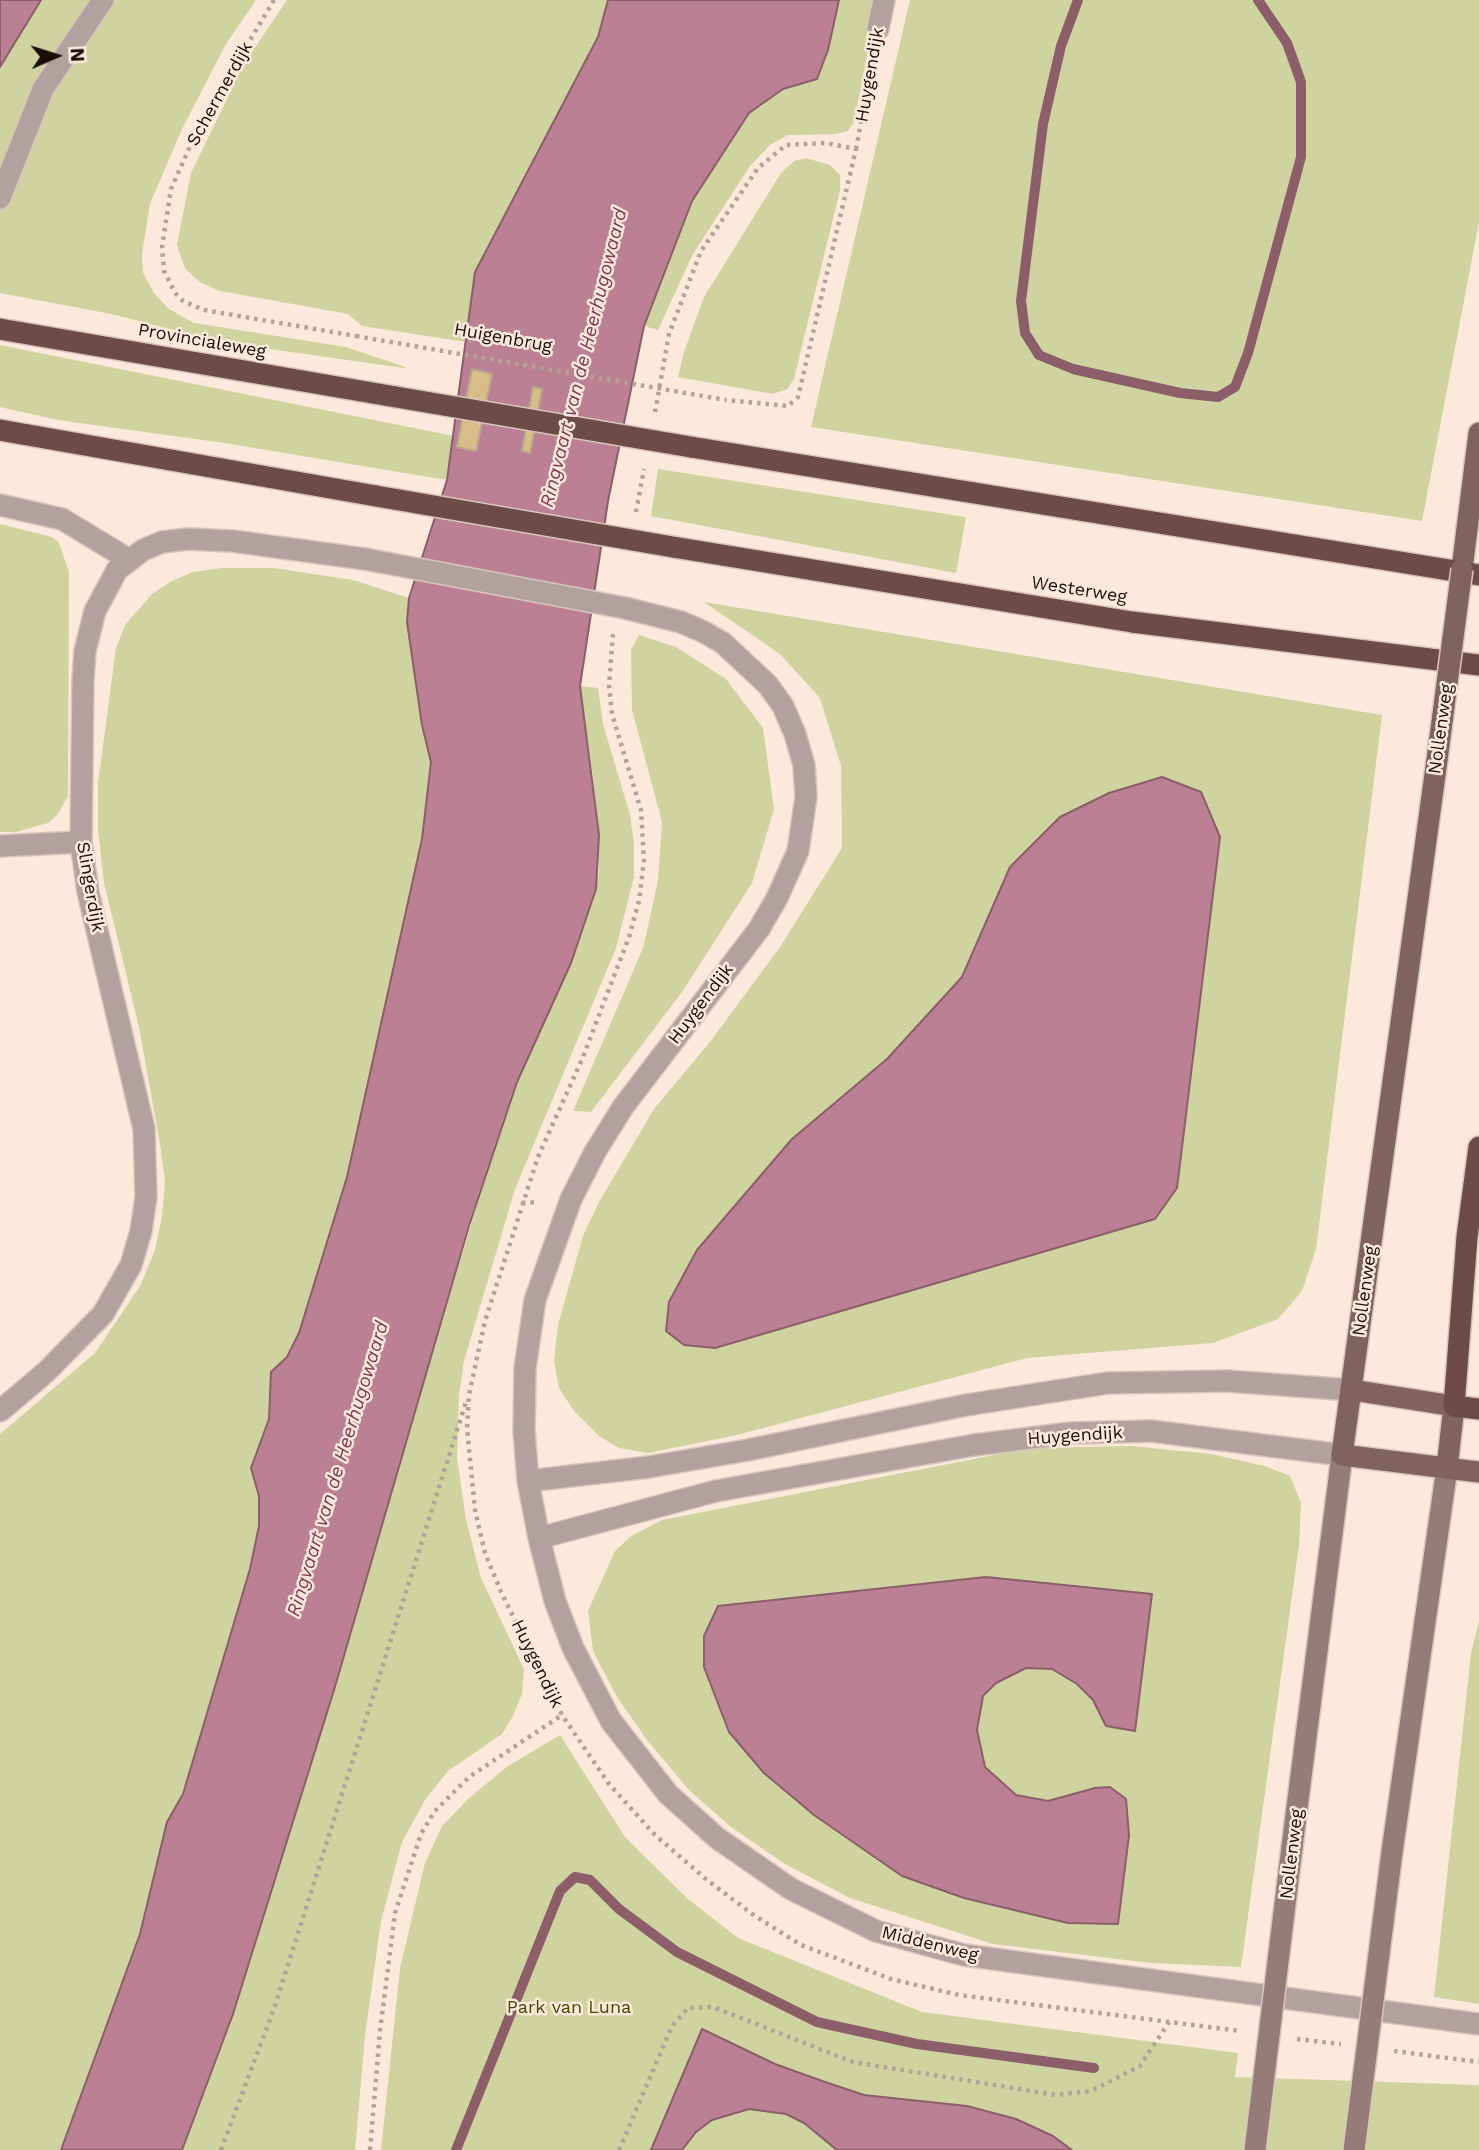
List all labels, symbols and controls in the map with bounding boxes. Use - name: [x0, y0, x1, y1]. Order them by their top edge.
- north arrow: [21, 21, 91, 91]
- street label: Huygendijk: [851, 26, 889, 124]
- street label: Schermerdijk: [182, 38, 258, 150]
- text: N: [66, 47, 89, 63]
- water label: Ringvaart van de Heerhugowaard: [536, 206, 632, 510]
- street label: Provincialeweg: [136, 319, 268, 363]
- street label: Huigenbrug: [452, 319, 554, 357]
- street label: Westerweg: [1030, 572, 1128, 608]
- street label: Nollenweg: [1424, 682, 1458, 776]
- street label: Slingerdijk: [71, 840, 109, 934]
- street label: Huygendijk: [664, 959, 738, 1049]
- street label: Nollenweg: [1348, 1244, 1382, 1338]
- water label: Ringvaart van de Heerhugowaard: [282, 1319, 394, 1619]
- street label: Huygendijk: [1027, 1422, 1123, 1450]
- street label: Huygendijk: [506, 1616, 568, 1712]
- street label: Nollenweg: [1276, 1808, 1308, 1900]
- street label: Middenweg: [879, 1922, 981, 1966]
- park label: Park van Luna: [507, 1997, 631, 2019]

